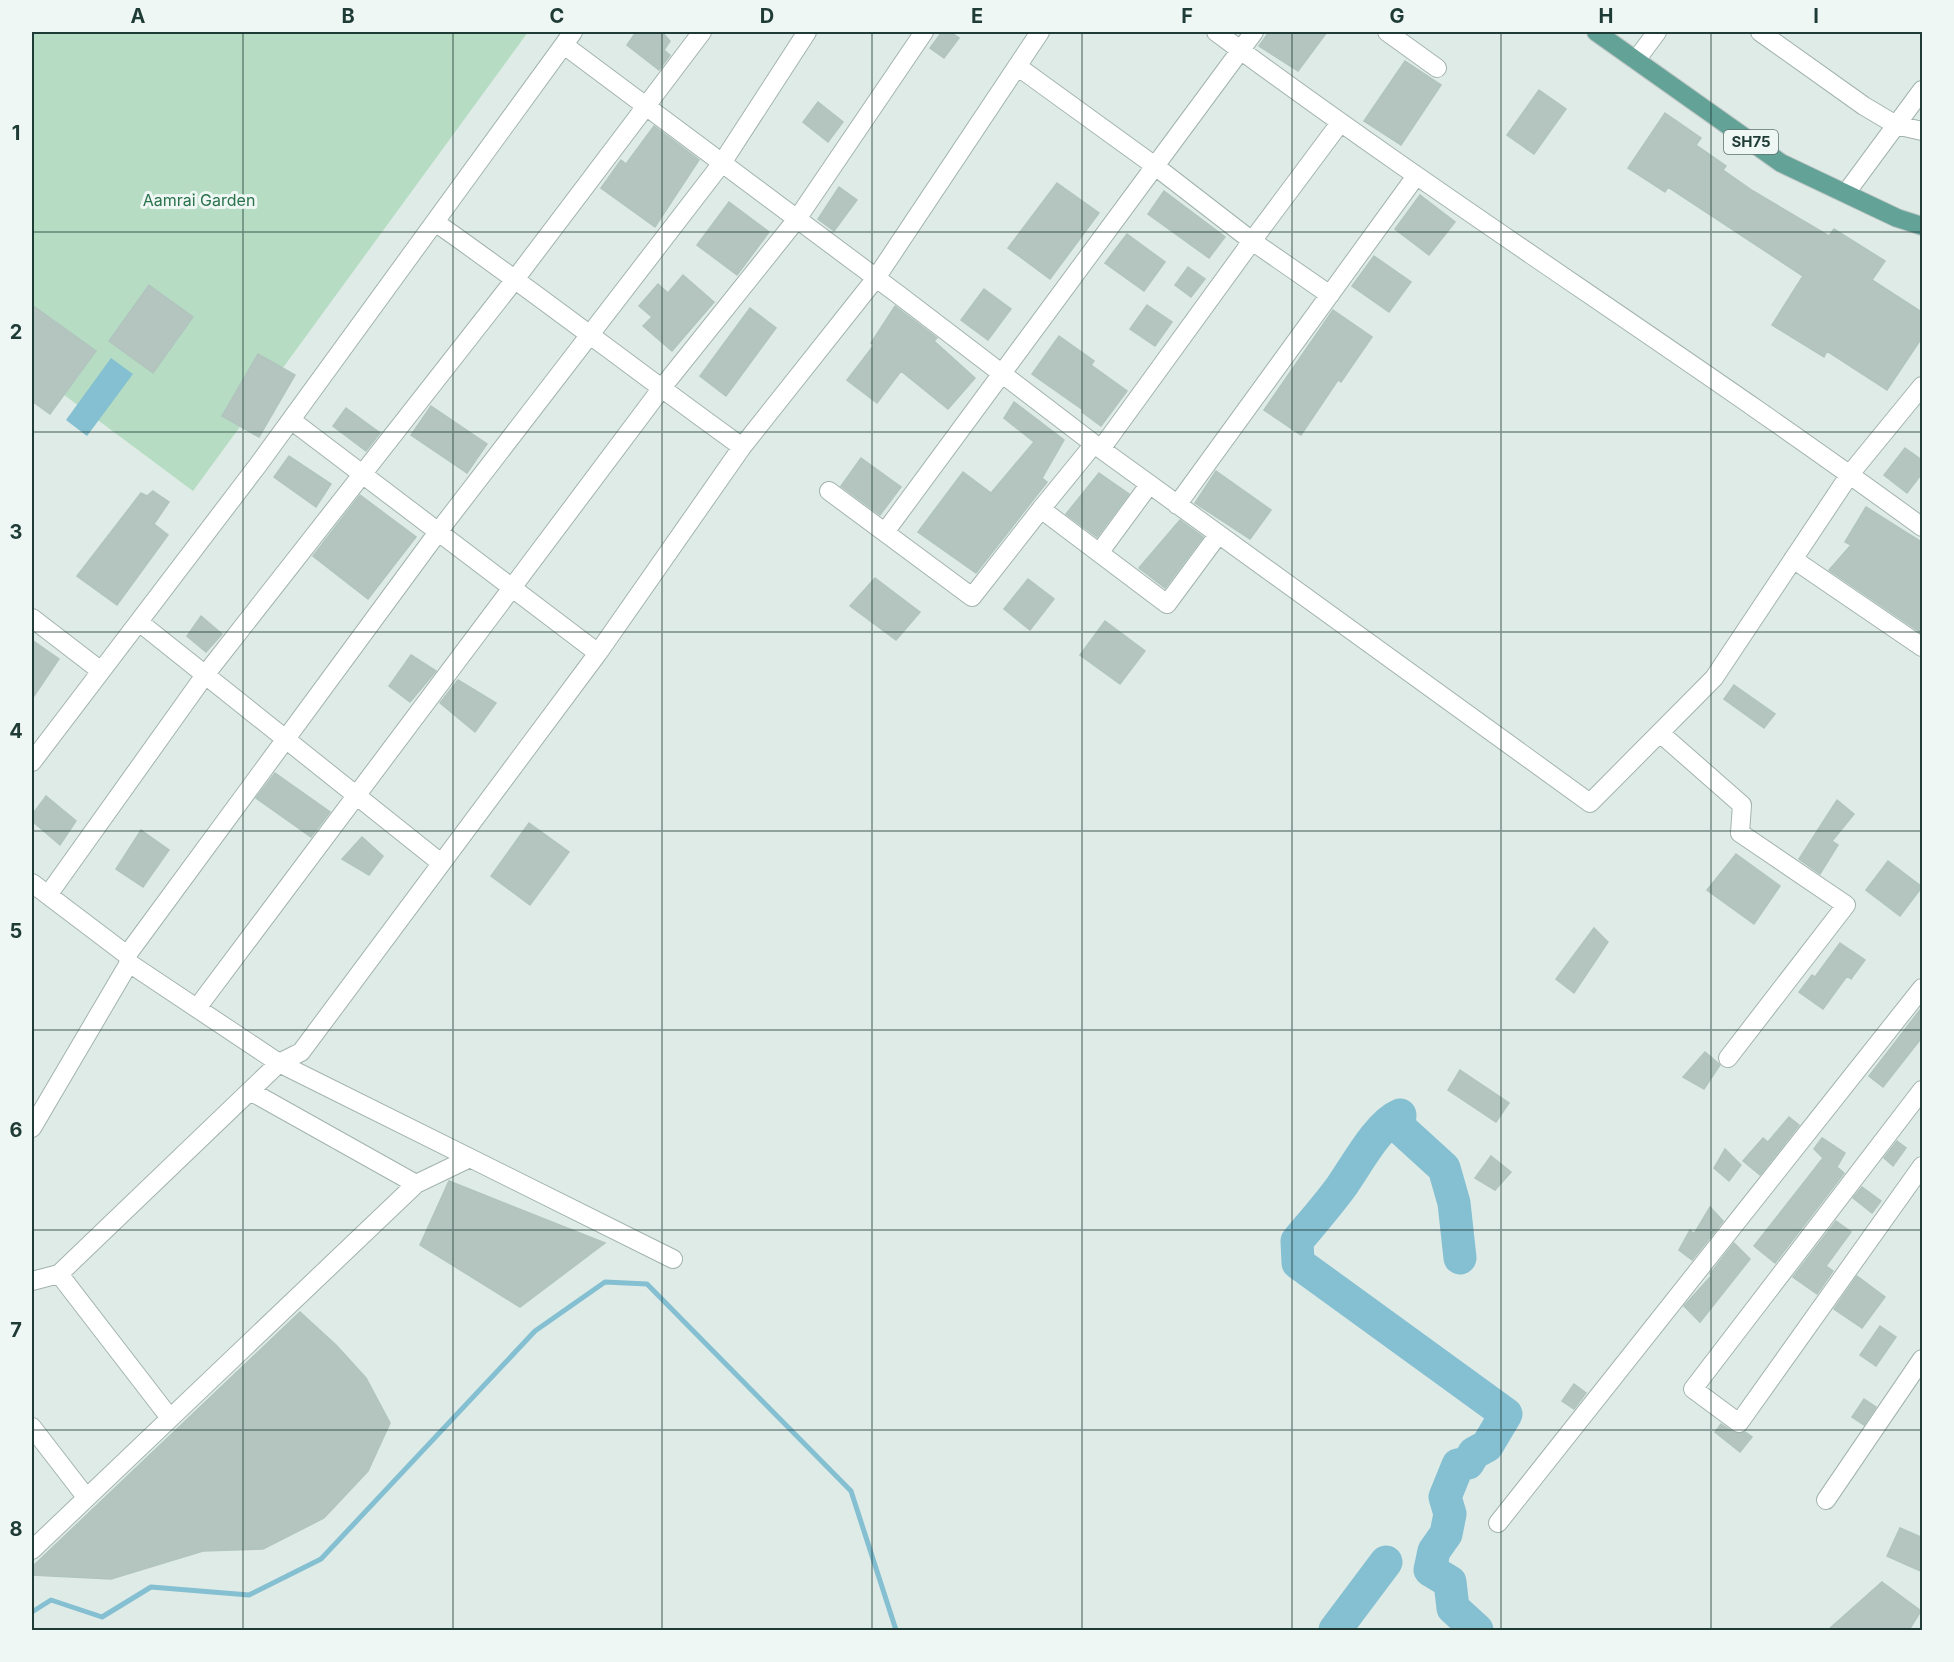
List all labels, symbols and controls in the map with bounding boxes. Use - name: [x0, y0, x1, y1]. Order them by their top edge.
- text: A: [131, 4, 146, 28]
- text: B: [341, 4, 355, 28]
- text: C: [550, 4, 564, 28]
- text: D: [760, 4, 774, 28]
- text: E: [971, 4, 983, 28]
- text: F: [1181, 4, 1193, 28]
- text: G: [1389, 4, 1405, 28]
- text: H: [1599, 4, 1613, 28]
- text: I: [1813, 4, 1819, 28]
- text: 1: [12, 121, 20, 145]
- road number: SH75: [1724, 130, 1778, 154]
- park label: Aamrai Garden: [143, 190, 255, 210]
- text: 2: [10, 320, 22, 344]
- text: 3: [10, 520, 22, 544]
- text: 4: [9, 719, 23, 743]
- text: 5: [10, 919, 22, 943]
- text: 6: [10, 1118, 23, 1142]
- text: 7: [10, 1318, 22, 1342]
- text: 8: [9, 1517, 23, 1541]

